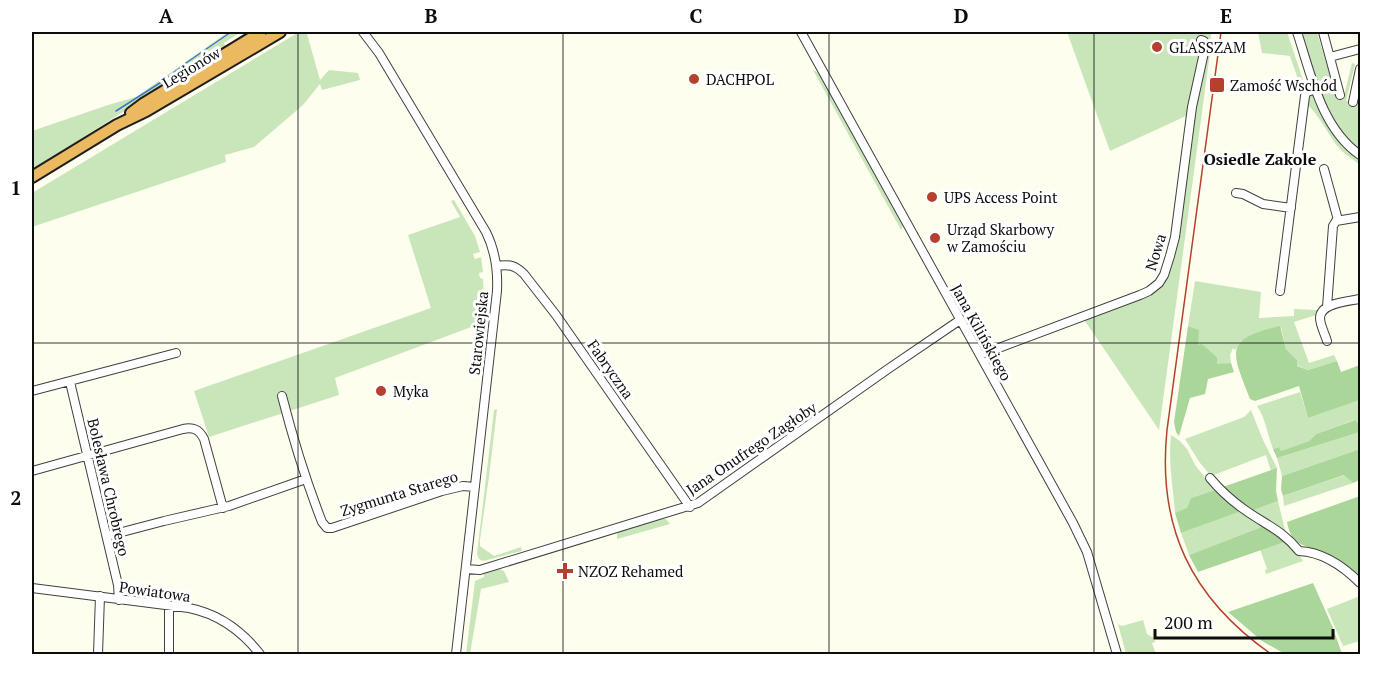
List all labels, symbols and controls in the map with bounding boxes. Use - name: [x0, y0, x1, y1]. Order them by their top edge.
- text: A: [159, 2, 174, 29]
- text: B: [425, 2, 438, 29]
- text: C: [689, 2, 703, 29]
- text: D: [954, 2, 968, 29]
- text: E: [1220, 2, 1232, 29]
- place label: GLASSZAM: [1169, 37, 1246, 57]
- marker: GLASSZAM: [1150, 40, 1164, 54]
- street label: Legionów: [158, 41, 225, 92]
- place label: DACHPOL: [706, 69, 774, 89]
- marker: DACHPOL: [687, 72, 701, 86]
- place label: Zamość Wschód: [1230, 75, 1337, 95]
- marker: Zamość Wschód: [1208, 76, 1226, 94]
- district label: Osiedle Zakole: [1204, 148, 1317, 170]
- text: 1: [10, 174, 22, 201]
- place label: UPS Access Point: [944, 187, 1058, 207]
- marker: UPS Access Point: [925, 190, 939, 204]
- place label: Urząd Skarbowy w Zamościu: [946, 219, 1054, 256]
- marker: Urząd Skarbowy w Zamościu: [928, 231, 942, 245]
- street label: Nowa: [1140, 231, 1170, 273]
- street label: Jana Kilińskiego: [947, 280, 1017, 384]
- street label: Starowiejska: [464, 290, 492, 376]
- street label: Fabryczna: [583, 336, 639, 403]
- place label: Myka: [393, 381, 429, 401]
- marker: Myka: [374, 384, 388, 398]
- street label: Jana Onufrego Zagłoby: [682, 397, 820, 499]
- street label: Bolesława Chrobrego: [83, 416, 135, 558]
- street label: Zygmunta Starego: [338, 466, 460, 520]
- text: 2: [10, 484, 22, 511]
- place label: NZOZ Rehamed: [578, 561, 683, 581]
- marker: NZOZ Rehamed: [556, 562, 574, 580]
- street label: Powiatowa: [118, 576, 192, 606]
- scale bar: [1155, 602, 1334, 640]
- text: 200 m: [1164, 610, 1213, 634]

